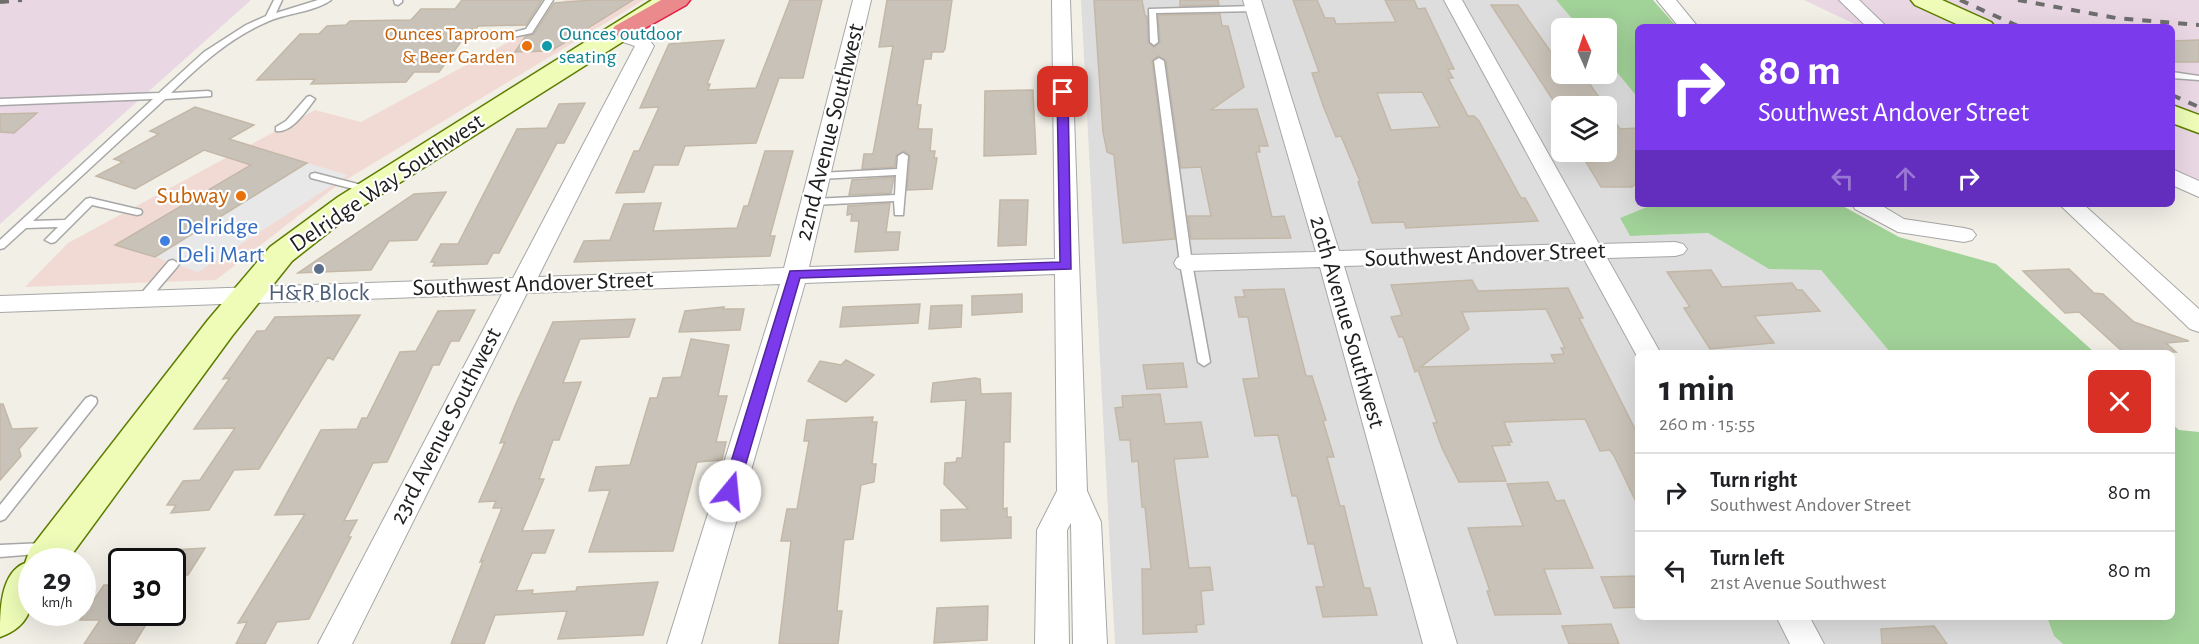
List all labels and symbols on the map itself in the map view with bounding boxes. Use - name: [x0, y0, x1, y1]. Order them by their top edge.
- north arrow: [1551, 18, 1617, 84]
- street label: 22nd Avenue Southwest: [791, 21, 869, 243]
- place label: Ounces Taproom & Beer Garden: [385, 24, 515, 67]
- place label: Ounces outdoor seating: [559, 24, 683, 67]
- marker: Ounces Taproom & Beer Garden: [520, 39, 534, 53]
- marker: Ounces outdoor seating: [540, 39, 554, 53]
- pin: [1037, 66, 1088, 117]
- street label: Delridge Way Southwest: [286, 109, 489, 257]
- place label: Subway: [157, 184, 229, 208]
- marker: Subway: [234, 189, 248, 203]
- street label: 20th Avenue Southwest: [1305, 213, 1389, 431]
- place label: Delridge Deli Mart: [177, 215, 265, 267]
- marker: Delridge Deli Mart: [158, 234, 172, 248]
- street label: Southwest Andover Street: [1364, 239, 1606, 271]
- marker: H&R Block: [312, 262, 326, 276]
- street label: Southwest Andover Street: [412, 268, 654, 300]
- place label: H&R Block: [268, 281, 370, 305]
- street label: 23rd Avenue Southwest: [386, 324, 506, 528]
- position arrow: [698, 459, 762, 523]
- speed limit sign: 30: [108, 548, 186, 626]

